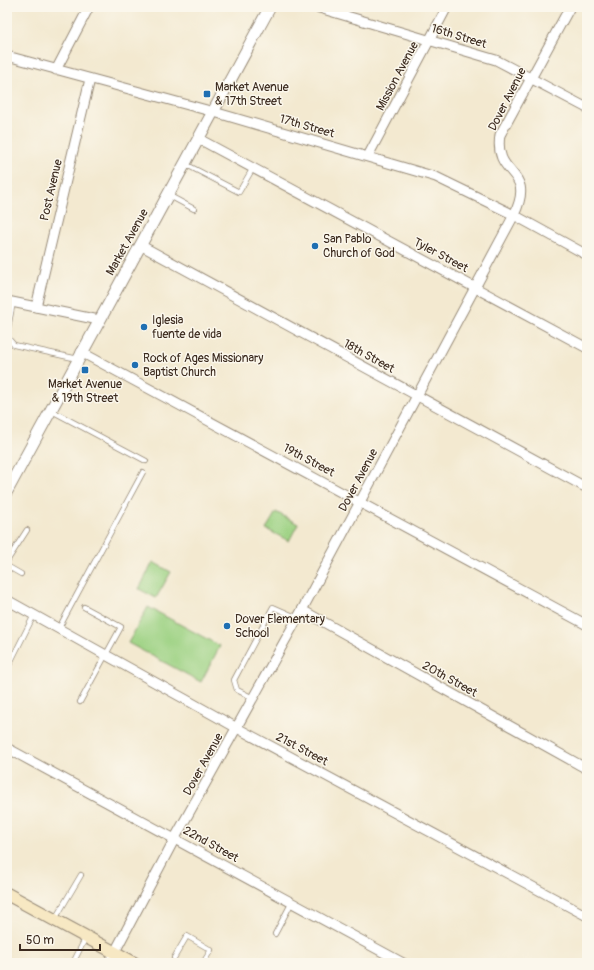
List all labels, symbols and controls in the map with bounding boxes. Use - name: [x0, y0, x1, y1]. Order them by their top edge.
- street label: 16th Street: [429, 21, 489, 52]
- street label: Mission Avenue: [373, 39, 422, 113]
- street label: Dover Avenue: [485, 65, 530, 133]
- place label: Market Avenue & 17th Street: [215, 80, 289, 109]
- marker: Market Avenue & 17th Street: [202, 89, 212, 99]
- street label: 17th Street: [278, 111, 336, 142]
- street label: Post Avenue: [37, 158, 66, 222]
- street label: Market Avenue: [103, 206, 152, 278]
- place label: San Pablo Church of God: [323, 232, 395, 261]
- street label: Tyler Street: [411, 235, 471, 276]
- marker: San Pablo Church of God: [310, 241, 320, 251]
- place label: Iglesia fuente de vida: [152, 313, 222, 342]
- marker: Iglesia fuente de vida: [139, 322, 149, 332]
- street label: 18th Street: [340, 336, 397, 377]
- place label: Rock of Ages Missionary Baptist Church: [143, 351, 263, 380]
- marker: Rock of Ages Missionary Baptist Church: [130, 360, 140, 370]
- marker: Market Avenue & 19th Street: [80, 365, 90, 375]
- place label: Market Avenue & 19th Street: [48, 377, 122, 406]
- street label: 19th Street: [280, 441, 337, 480]
- street label: Dover Avenue: [336, 446, 381, 514]
- place label: Dover Elementary School: [235, 612, 325, 641]
- marker: Dover Elementary School: [222, 621, 232, 631]
- street label: 20th Street: [420, 658, 480, 701]
- street label: 21st Street: [273, 729, 330, 769]
- street label: Dover Avenue: [180, 730, 227, 798]
- street label: 22nd Street: [180, 823, 241, 866]
- scale bar: [20, 926, 100, 952]
- text: 50 m: [26, 933, 54, 948]

